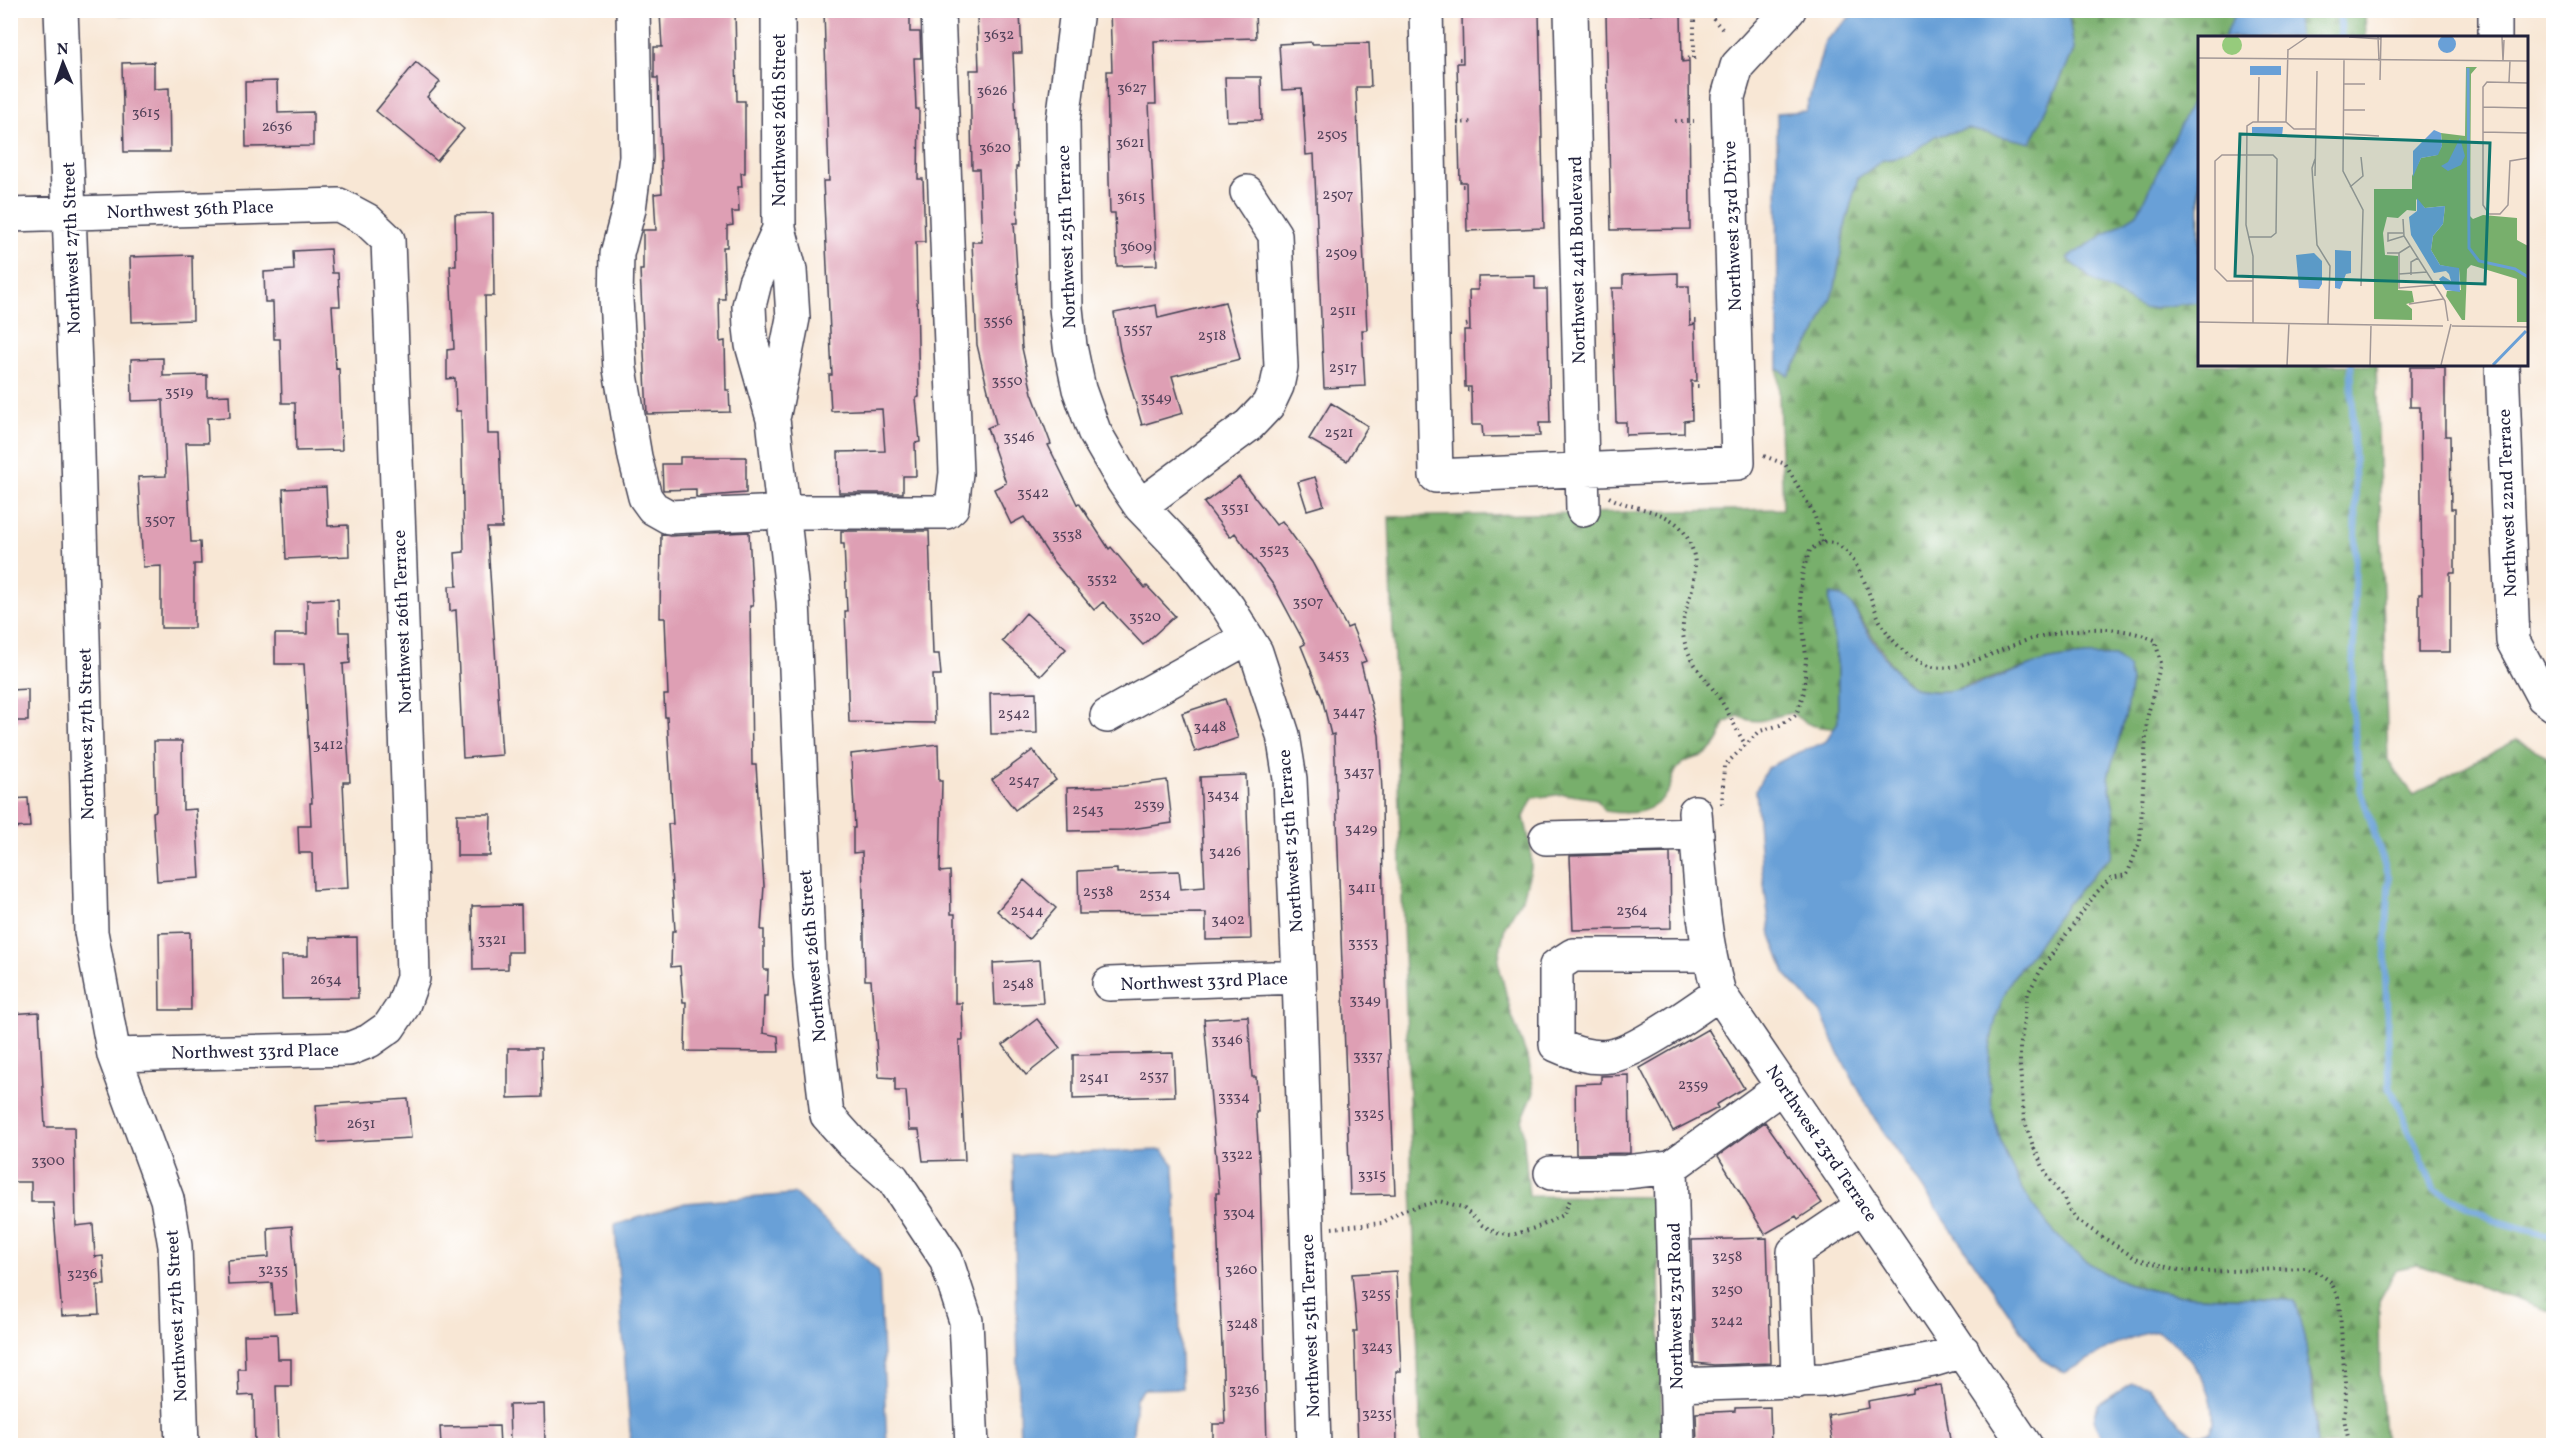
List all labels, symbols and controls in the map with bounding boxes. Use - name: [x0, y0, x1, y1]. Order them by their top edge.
- house number: 3632: [984, 25, 1014, 46]
- north arrow: [33, 33, 93, 93]
- street label: Northwest 26th Street: [768, 33, 793, 207]
- inset map: [2198, 36, 2528, 366]
- text: N: [56, 39, 69, 61]
- house number: 3627: [1117, 78, 1147, 99]
- house number: 3626: [977, 81, 1007, 102]
- house number: 3615: [132, 103, 160, 124]
- house number: 2636: [262, 117, 292, 138]
- house number: 2505: [1316, 125, 1348, 146]
- house number: 3621: [1115, 133, 1145, 154]
- house number: 3620: [979, 138, 1011, 159]
- street label: Northwest 23rd Drive: [1718, 140, 1749, 311]
- street label: Northwest 25th Terrace: [1052, 145, 1083, 329]
- street label: Northwest 24th Boulevard: [1564, 156, 1593, 364]
- street label: Northwest 27th Street: [57, 161, 88, 335]
- house number: 2507: [1322, 185, 1354, 206]
- house number: 3615: [1117, 187, 1145, 208]
- street label: Northwest 36th Place: [106, 195, 274, 226]
- house number: 3609: [1120, 237, 1152, 258]
- house number: 2509: [1325, 243, 1357, 264]
- house number: 2511: [1330, 301, 1356, 322]
- house number: 3556: [983, 311, 1013, 332]
- house number: 3557: [1123, 319, 1153, 340]
- house number: 2518: [1198, 326, 1226, 347]
- house number: 2517: [1329, 358, 1357, 379]
- house number: 3550: [992, 371, 1022, 392]
- house number: 3519: [165, 382, 193, 403]
- house number: 3549: [1140, 388, 1172, 409]
- street label: Northwest 22nd Terrace: [2493, 408, 2524, 598]
- house number: 2521: [1324, 423, 1354, 444]
- house number: 3546: [1003, 427, 1035, 448]
- house number: 3542: [1017, 483, 1049, 504]
- house number: 3531: [1221, 498, 1249, 519]
- house number: 3507: [145, 510, 175, 531]
- house number: 3538: [1052, 525, 1082, 546]
- street label: Northwest 26th Terrace: [388, 530, 419, 714]
- house number: 3523: [1259, 540, 1289, 561]
- house number: 3532: [1087, 569, 1117, 590]
- house number: 3507: [1293, 592, 1323, 613]
- house number: 3520: [1129, 607, 1161, 628]
- house number: 3453: [1318, 645, 1350, 666]
- street label: Northwest 27th Street: [73, 648, 102, 820]
- house number: 3447: [1333, 702, 1365, 723]
- house number: 2542: [998, 704, 1030, 725]
- house number: 3448: [1194, 717, 1226, 738]
- house number: 3412: [313, 735, 343, 756]
- street label: Northwest 25th Terrace: [1273, 748, 1310, 933]
- house number: 3437: [1343, 762, 1375, 783]
- house number: 2547: [1008, 771, 1040, 792]
- house number: 3434: [1207, 785, 1239, 806]
- house number: 2539: [1134, 795, 1164, 816]
- house number: 2543: [1072, 800, 1104, 821]
- house number: 3429: [1345, 819, 1377, 840]
- house number: 3426: [1209, 842, 1241, 863]
- street label: Northwest 26th Street: [793, 868, 833, 1043]
- house number: 3411: [1348, 878, 1376, 899]
- house number: 2538: [1083, 882, 1113, 903]
- house number: 2534: [1139, 884, 1171, 905]
- house number: 2544: [1010, 901, 1044, 922]
- house number: 2364: [1616, 901, 1648, 922]
- house number: 3402: [1211, 910, 1245, 931]
- house number: 3321: [477, 930, 507, 951]
- house number: 3353: [1348, 933, 1378, 954]
- street label: Northwest 33rd Place: [1120, 967, 1288, 998]
- house number: 2634: [310, 970, 342, 991]
- house number: 2548: [1002, 974, 1034, 995]
- house number: 3349: [1349, 990, 1381, 1011]
- house number: 3346: [1211, 1030, 1243, 1051]
- street label: Northwest 33rd Place: [171, 1039, 339, 1066]
- house number: 3337: [1353, 1046, 1383, 1067]
- street label: Northwest 23rd Terrace: [1759, 1060, 1883, 1227]
- house number: 2537: [1139, 1066, 1169, 1087]
- house number: 2541: [1079, 1068, 1109, 1089]
- house number: 2359: [1678, 1075, 1708, 1096]
- house number: 3334: [1218, 1087, 1250, 1108]
- house number: 3325: [1354, 1104, 1384, 1125]
- house number: 2631: [347, 1114, 375, 1135]
- house number: 3322: [1221, 1145, 1253, 1166]
- house number: 3300: [31, 1151, 65, 1172]
- house number: 3315: [1358, 1165, 1386, 1186]
- house number: 3304: [1223, 1203, 1255, 1224]
- street label: Northwest 23rd Road: [1663, 1222, 1690, 1390]
- street label: Northwest 27th Street: [161, 1229, 194, 1403]
- street label: Northwest 25th Terrace: [1296, 1234, 1327, 1418]
- house number: 3258: [1712, 1247, 1742, 1268]
- house number: 3235: [258, 1260, 288, 1281]
- house number: 3260: [1225, 1260, 1257, 1281]
- house number: 3236: [67, 1264, 97, 1285]
- house number: 3250: [1711, 1280, 1743, 1301]
- house number: 3255: [1361, 1284, 1391, 1305]
- house number: 3242: [1711, 1311, 1743, 1332]
- house number: 3248: [1226, 1314, 1258, 1335]
- house number: 3243: [1361, 1337, 1393, 1358]
- house number: 3236: [1229, 1380, 1259, 1401]
- house number: 3235: [1362, 1404, 1392, 1425]

